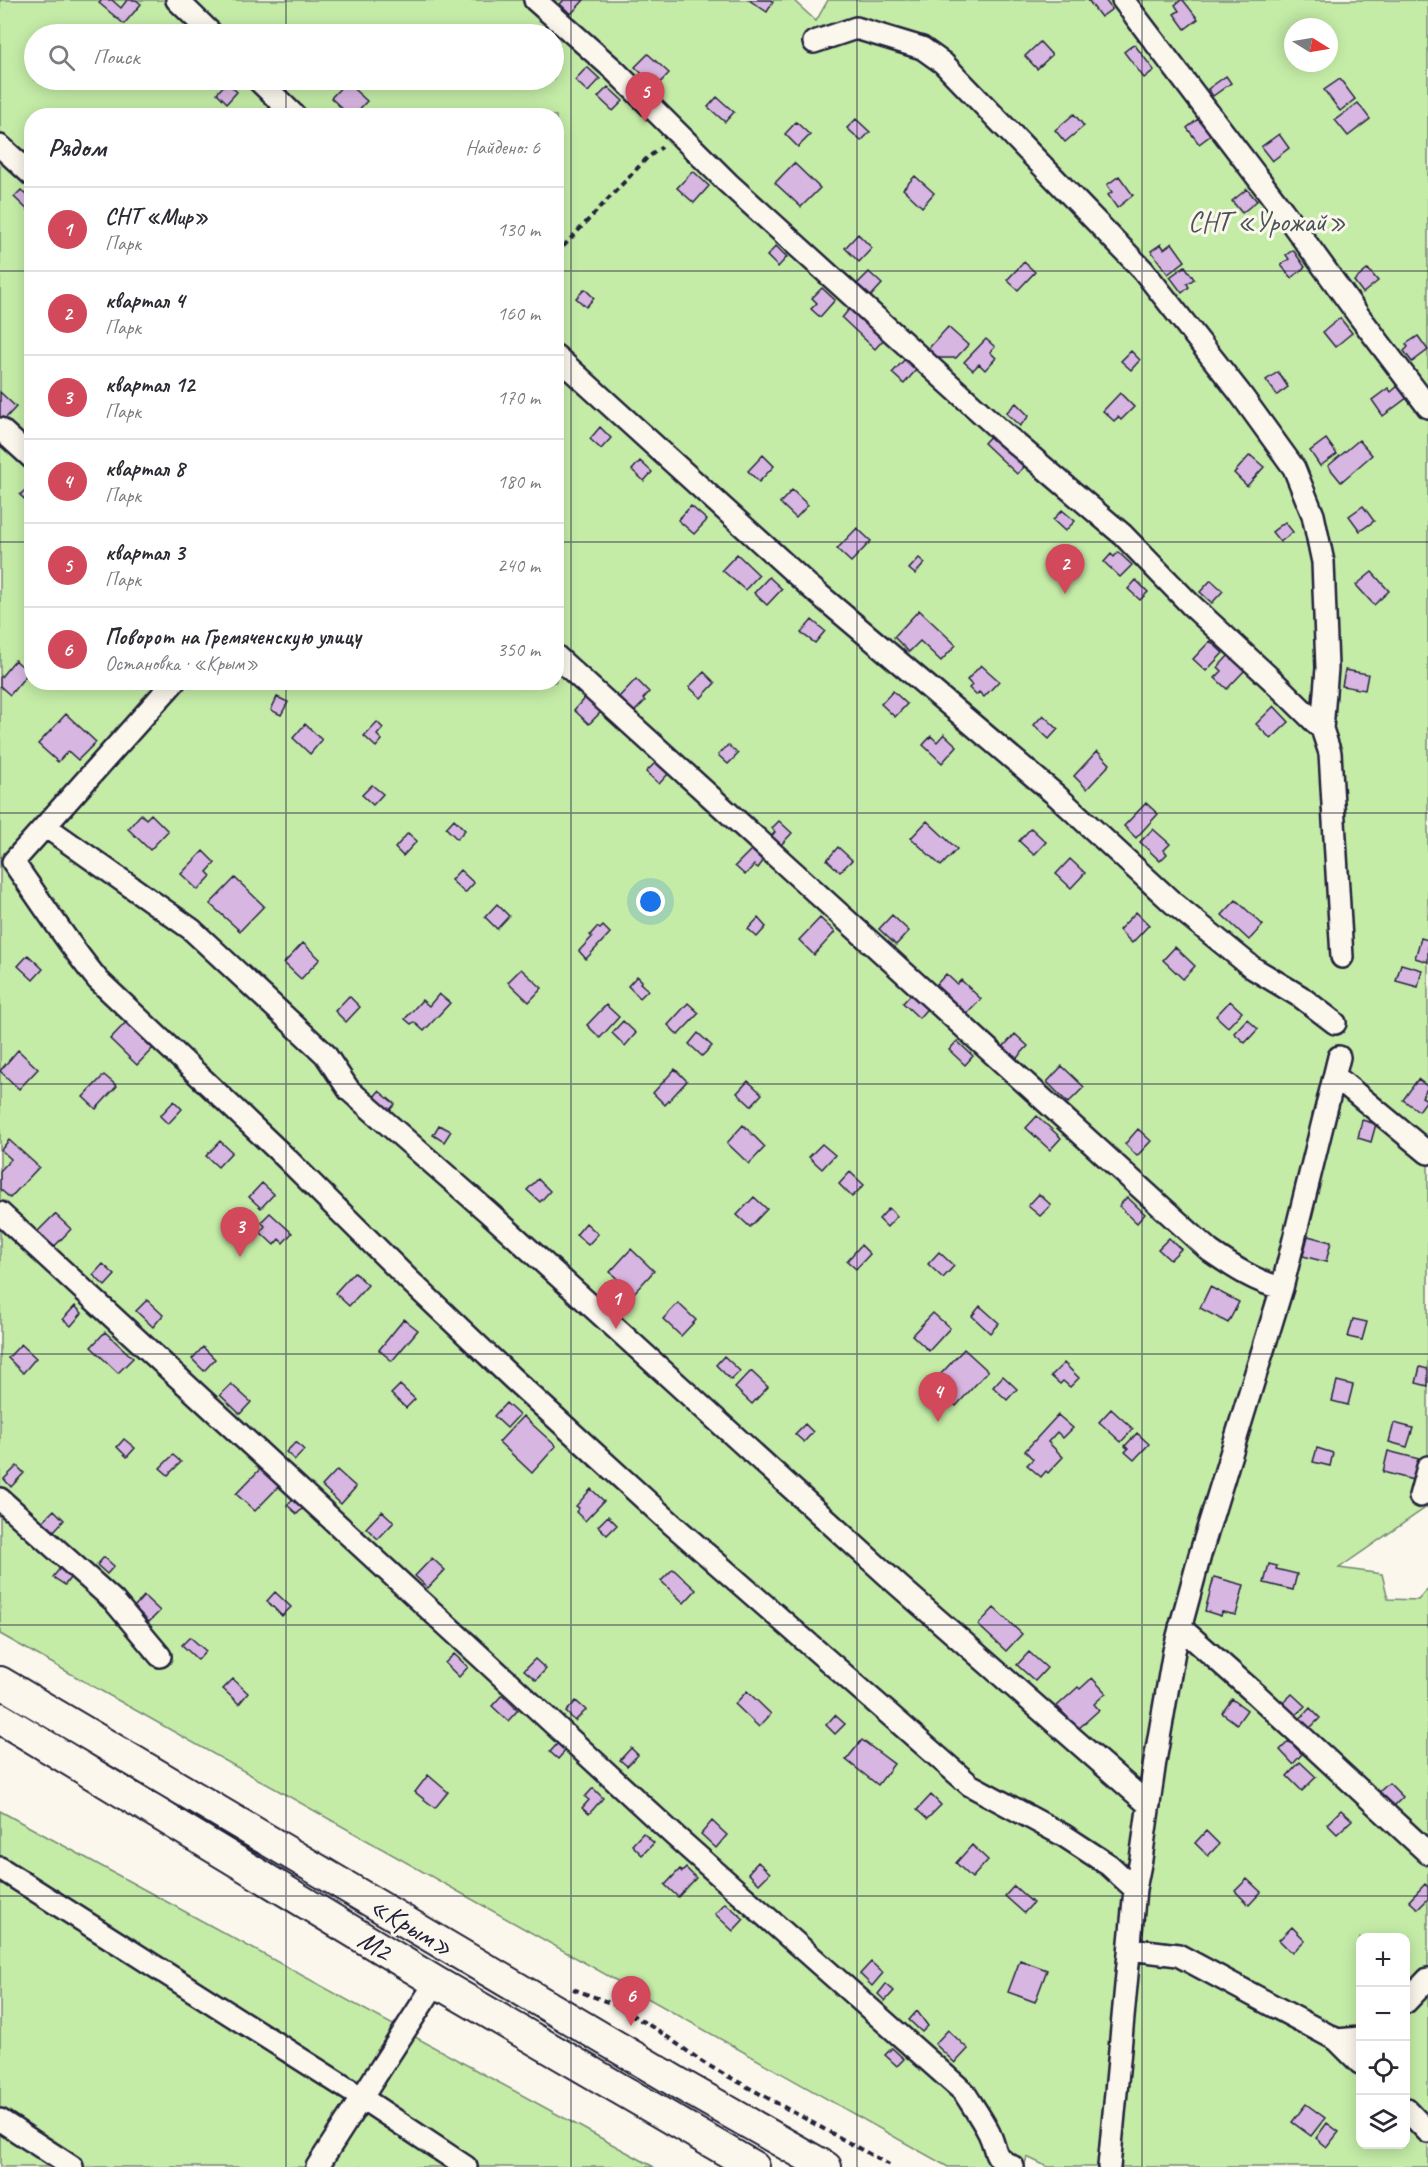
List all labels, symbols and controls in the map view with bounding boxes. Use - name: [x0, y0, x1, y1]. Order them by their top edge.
- north arrow: [1284, 18, 1338, 72]
- search box: [24, 24, 564, 90]
- icon: search: [45, 41, 78, 74]
- text: Поиск: [93, 43, 139, 71]
- pin: 5: [626, 72, 664, 122]
- text: Рядом: [48, 131, 106, 164]
- text: Найдено: 6: [465, 135, 540, 160]
- text: СНТ «Мир»: [105, 203, 208, 231]
- park label: СНТ «Урожай»: [1188, 204, 1346, 239]
- text: 1: [63, 217, 72, 242]
- text: 130 m: [497, 217, 540, 242]
- text: Парк: [105, 231, 141, 256]
- text: квартал 4: [105, 287, 185, 315]
- text: 2: [63, 301, 72, 326]
- text: 160 m: [497, 301, 540, 326]
- text: Парк: [105, 315, 141, 340]
- text: квартал 12: [105, 371, 194, 399]
- text: 3: [63, 385, 72, 410]
- text: 170 m: [497, 385, 540, 410]
- text: Парк: [105, 399, 141, 424]
- text: квартал 8: [105, 455, 185, 483]
- text: 4: [63, 469, 72, 494]
- text: 180 m: [497, 469, 540, 494]
- text: Парк: [105, 483, 141, 508]
- text: квартал 3: [105, 539, 185, 567]
- pin: 2: [1046, 544, 1084, 594]
- text: 5: [63, 553, 72, 578]
- text: 240 m: [497, 553, 540, 578]
- text: Парк: [105, 567, 141, 592]
- text: Поворот на Гремяченскую улицу: [105, 623, 361, 651]
- text: 6: [63, 637, 72, 662]
- text: 350 m: [497, 637, 540, 662]
- text: Остановка · «Крым»: [105, 651, 258, 676]
- your location: [636, 887, 665, 916]
- pin: 3: [220, 1208, 260, 1257]
- pin: 1: [596, 1280, 636, 1329]
- pin: 4: [918, 1372, 958, 1422]
- street label: «Крым»: [364, 1888, 460, 1964]
- street label: М2: [352, 1922, 400, 1970]
- map controls: [1356, 1933, 1410, 2149]
- button: +: [1356, 1933, 1410, 1987]
- pin: 6: [612, 1976, 650, 2026]
- button: −: [1356, 1987, 1410, 2041]
- button: locate: [1356, 2041, 1410, 2095]
- button: layers: [1356, 2095, 1410, 2149]

